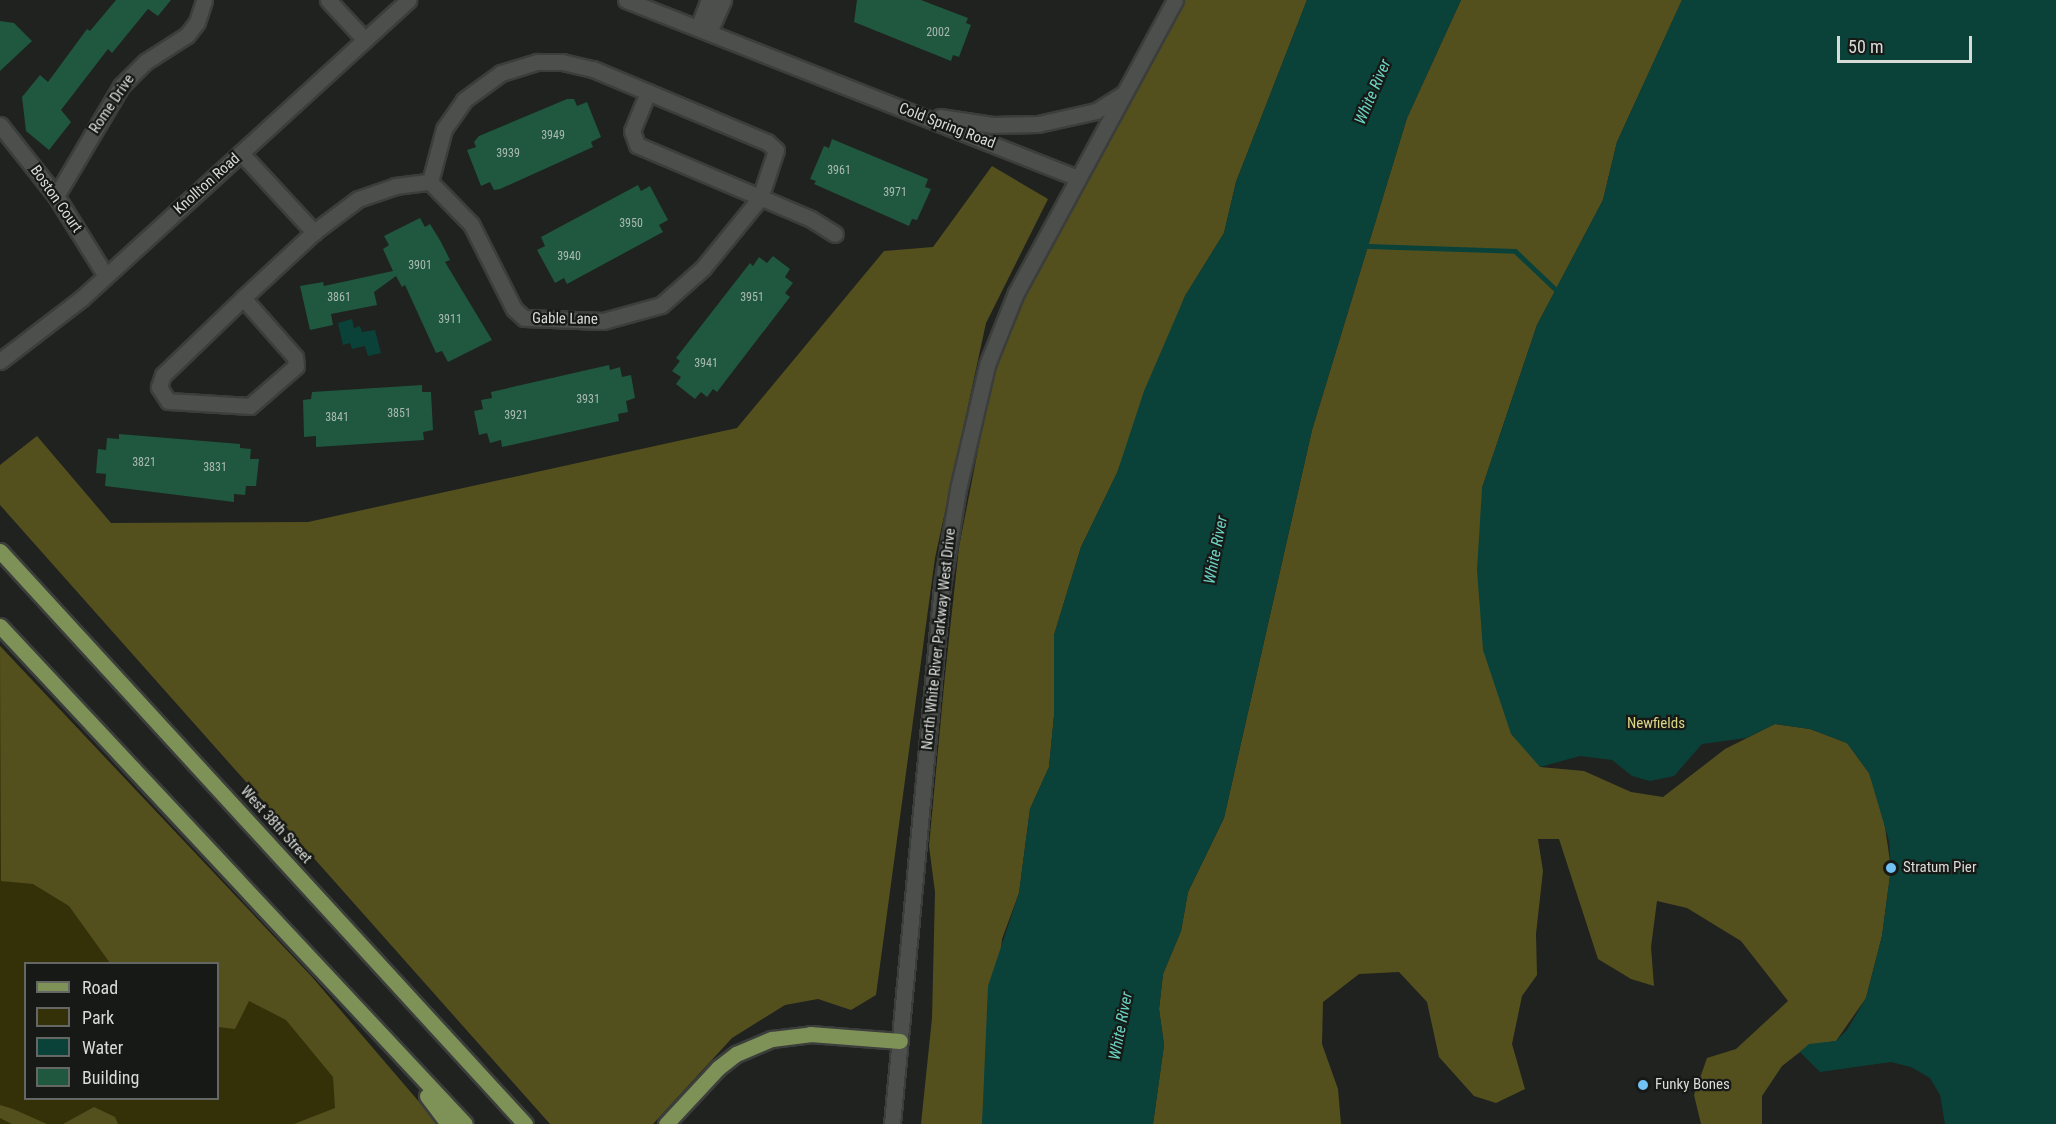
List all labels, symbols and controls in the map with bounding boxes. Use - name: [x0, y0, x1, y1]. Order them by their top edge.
- scale bar: [1840, 24, 1975, 62]
- house number: 2002: [926, 26, 950, 40]
- text: 50 m: [1848, 36, 1883, 57]
- water label: White River: [1351, 57, 1395, 127]
- street label: Rome Drive: [86, 71, 138, 137]
- street label: Cold Spring Road: [896, 99, 998, 153]
- house number: 3949: [541, 129, 565, 143]
- house number: 3939: [496, 147, 520, 161]
- street label: Knollton Road: [170, 150, 244, 218]
- street label: Boston Court: [26, 162, 86, 236]
- house number: 3961: [827, 164, 851, 178]
- house number: 3971: [883, 186, 907, 200]
- house number: 3950: [619, 217, 643, 231]
- house number: 3940: [557, 250, 581, 264]
- house number: 3901: [408, 259, 432, 273]
- house number: 3861: [327, 291, 351, 305]
- house number: 3951: [740, 291, 764, 305]
- street label: Gable Lane: [532, 309, 598, 329]
- house number: 3911: [438, 313, 462, 327]
- house number: 3941: [694, 357, 718, 371]
- house number: 3931: [576, 393, 600, 407]
- house number: 3851: [387, 407, 411, 421]
- house number: 3921: [504, 409, 528, 423]
- house number: 3841: [325, 411, 349, 425]
- house number: 3821: [132, 456, 156, 470]
- house number: 3831: [203, 461, 227, 475]
- water label: White River: [1200, 514, 1232, 586]
- street label: North White River Parkway West Drive: [918, 527, 960, 751]
- park label: Newfields: [1627, 715, 1685, 733]
- street label: West 38th Street: [237, 783, 315, 867]
- place label: Stratum Pier: [1903, 859, 1976, 877]
- marker: Stratum Pier: [1884, 861, 1898, 875]
- legend: [24, 962, 219, 1100]
- text: Road: [82, 977, 118, 998]
- water label: White River: [1105, 990, 1137, 1062]
- text: Park: [82, 1007, 114, 1028]
- text: Water: [82, 1037, 123, 1058]
- text: Building: [82, 1067, 139, 1088]
- place label: Funky Bones: [1655, 1076, 1730, 1094]
- marker: Funky Bones: [1636, 1078, 1650, 1092]

